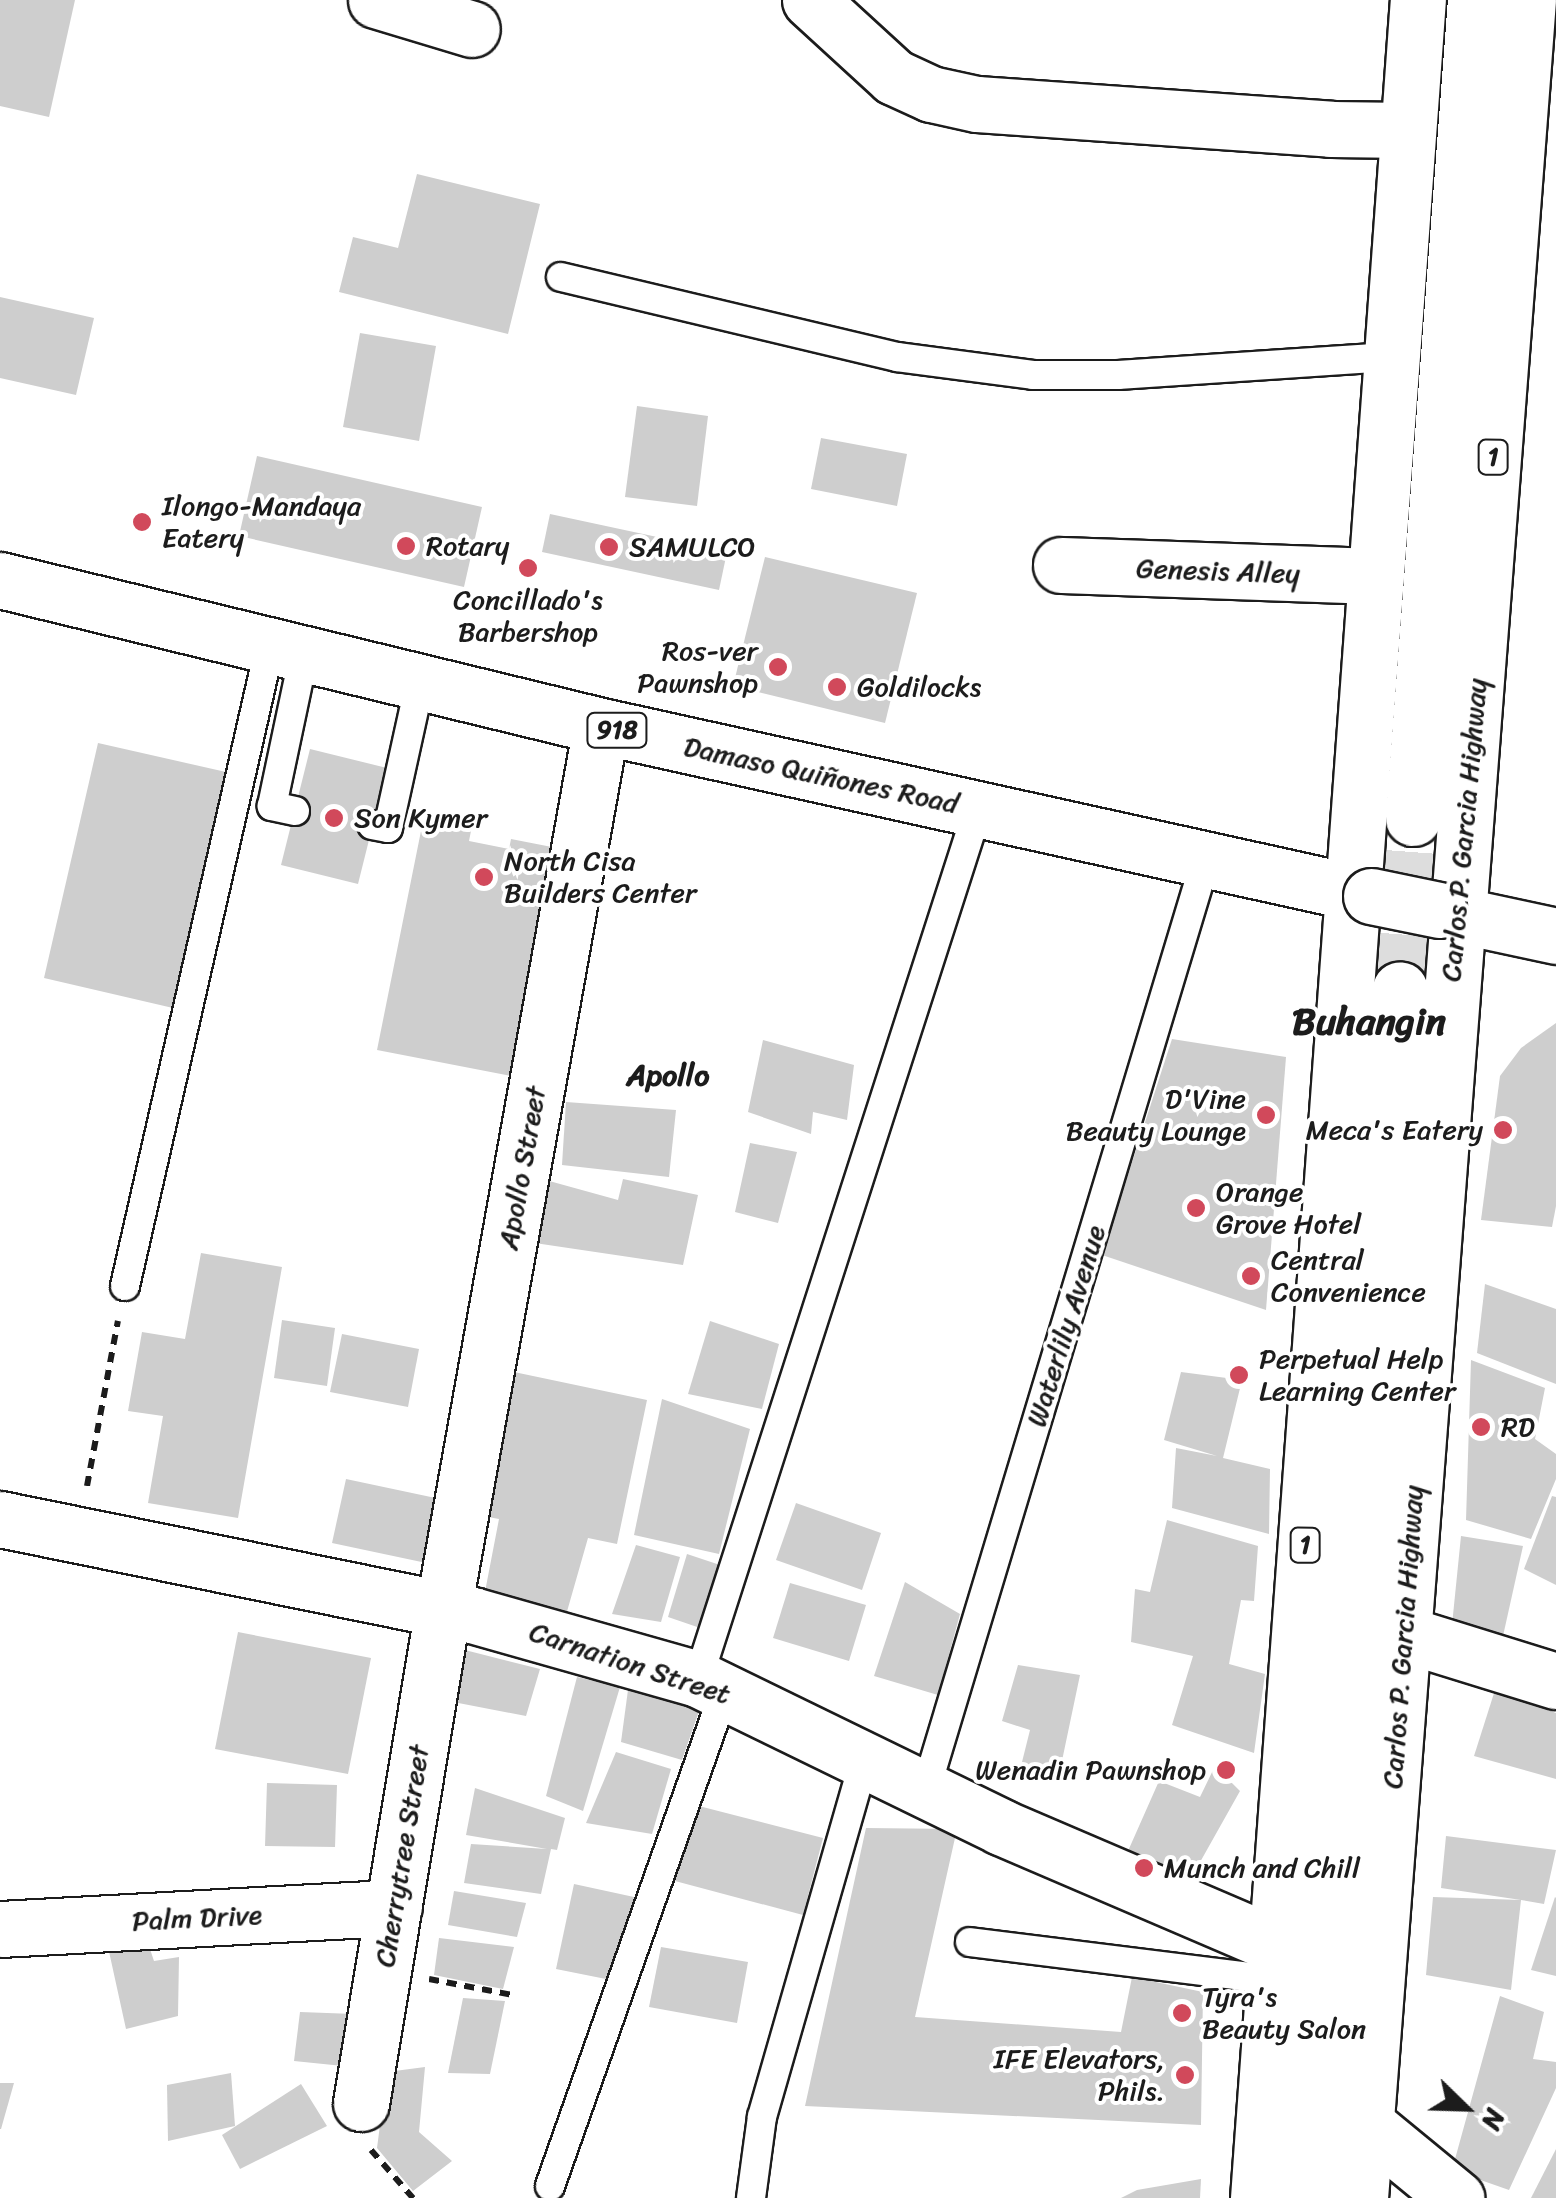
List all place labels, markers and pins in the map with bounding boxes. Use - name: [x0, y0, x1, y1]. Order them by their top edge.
- place label: Ilongo-Mandaya Eatery: [162, 489, 361, 555]
- marker: Ilongo-Mandaya Eatery: [131, 511, 153, 533]
- place label: Rotary: [426, 529, 509, 563]
- place label: SAMULCO: [629, 530, 756, 564]
- marker: Rotary: [395, 535, 417, 557]
- marker: SAMULCO: [598, 536, 620, 558]
- marker: Concillado's Barbershop: [517, 557, 539, 579]
- place label: Concillado's Barbershop: [453, 583, 603, 649]
- place label: Ros-ver Pawnshop: [637, 634, 758, 700]
- marker: Ros-ver Pawnshop: [767, 656, 789, 678]
- place label: Goldilocks: [857, 670, 981, 704]
- marker: Goldilocks: [826, 676, 848, 698]
- place label: Son Kymer: [354, 801, 487, 835]
- marker: Son Kymer: [323, 807, 345, 829]
- place label: North Cisa Builders Center: [504, 844, 697, 910]
- marker: North Cisa Builders Center: [473, 866, 495, 888]
- place label: D'Vine Beauty Lounge: [1066, 1082, 1246, 1148]
- marker: D'Vine Beauty Lounge: [1255, 1104, 1277, 1126]
- place label: Meca's Eatery: [1305, 1113, 1483, 1147]
- marker: Meca's Eatery: [1492, 1119, 1514, 1141]
- place label: Orange Grove Hotel: [1216, 1175, 1362, 1241]
- marker: Orange Grove Hotel: [1185, 1197, 1207, 1219]
- place label: Central Convenience: [1271, 1243, 1426, 1309]
- marker: Central Convenience: [1240, 1265, 1262, 1287]
- place label: Perpetual Help Learning Center: [1259, 1342, 1456, 1408]
- marker: Perpetual Help Learning Center: [1228, 1364, 1250, 1386]
- place label: RD: [1501, 1410, 1535, 1444]
- marker: RD: [1470, 1416, 1492, 1438]
- place label: Wenadin Pawnshop: [975, 1753, 1206, 1787]
- marker: Wenadin Pawnshop: [1215, 1759, 1237, 1781]
- place label: Munch and Chill: [1164, 1851, 1360, 1885]
- marker: Munch and Chill: [1133, 1857, 1155, 1879]
- place label: Tyra's Beauty Salon: [1202, 1980, 1366, 2046]
- marker: Tyra's Beauty Salon: [1171, 2002, 1193, 2024]
- place label: IFE Elevators, Phils.: [994, 2042, 1165, 2108]
- marker: IFE Elevators, Phils.: [1174, 2064, 1196, 2086]

